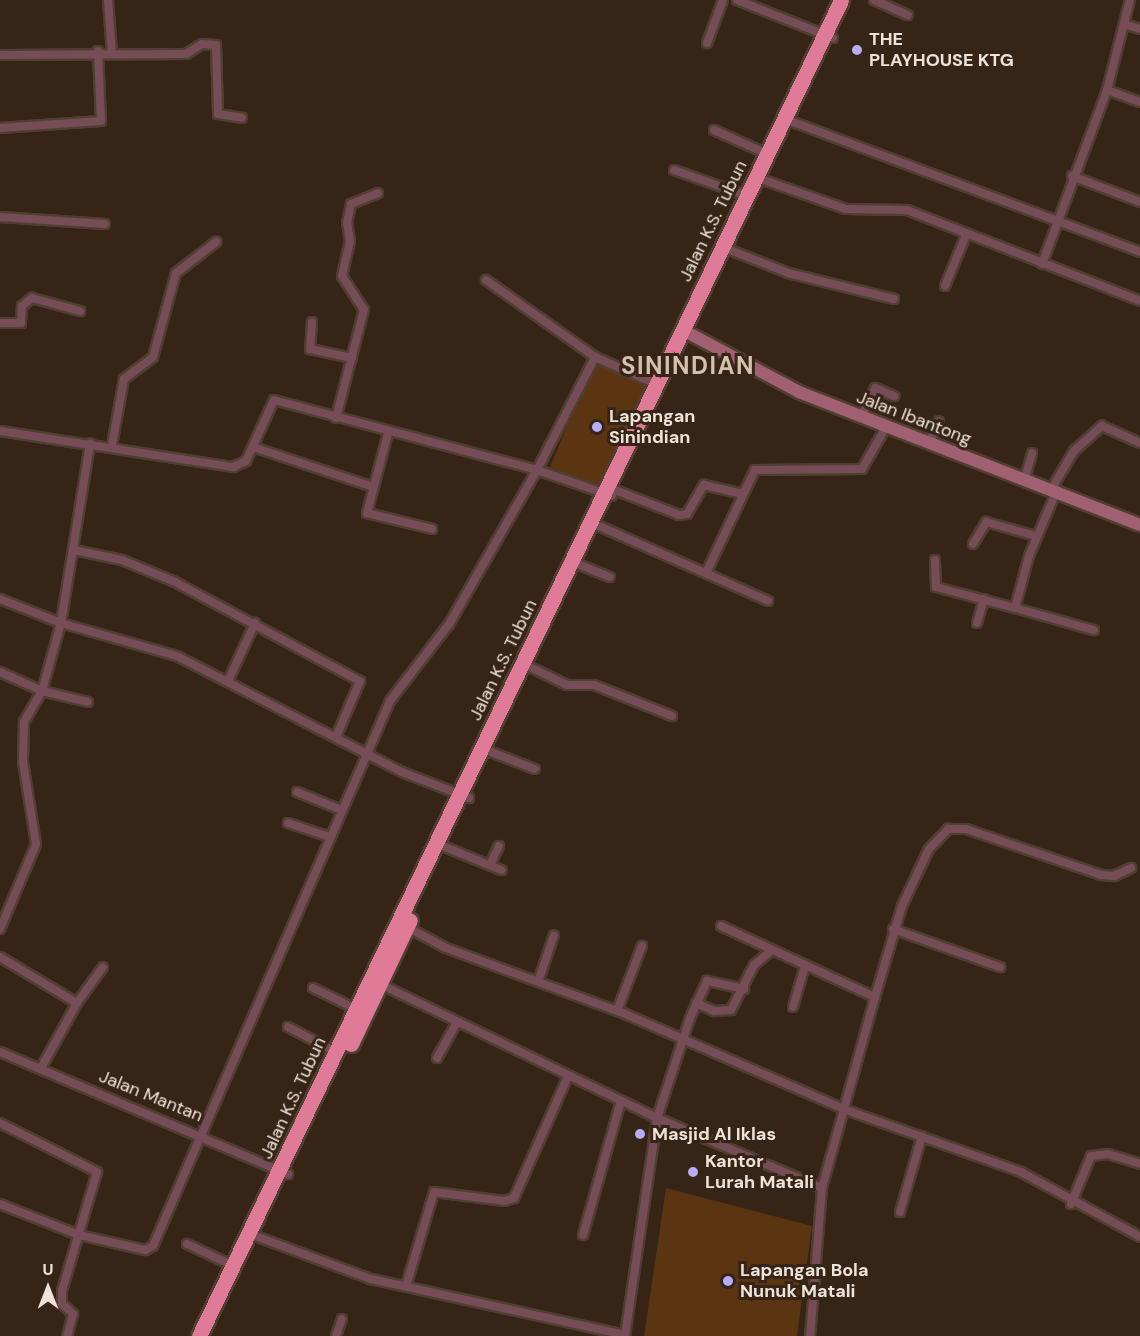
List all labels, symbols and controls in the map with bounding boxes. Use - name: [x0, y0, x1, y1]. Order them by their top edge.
- place label: THE PLAYHOUSE KTG: [869, 29, 1014, 72]
- marker: THE PLAYHOUSE KTG: [850, 43, 864, 57]
- street label: Jalan K.S. Tubun: [674, 157, 752, 285]
- district label: SININDIAN: [621, 352, 755, 380]
- street label: Jalan Ibantong: [854, 386, 974, 450]
- place label: Lapangan Sinindian: [609, 406, 695, 448]
- marker: Lapangan Sinindian: [590, 420, 604, 434]
- street label: Jalan K.S. Tubun: [464, 596, 542, 724]
- street label: Jalan K.S. Tubun: [255, 1034, 331, 1162]
- street label: Jalan Mantan: [96, 1065, 206, 1127]
- place label: Masjid Al Iklas: [652, 1123, 776, 1145]
- marker: Masjid Al Iklas: [633, 1127, 647, 1141]
- place label: Kantor Lurah Matali: [705, 1151, 814, 1194]
- marker: Kantor Lurah Matali: [686, 1165, 700, 1179]
- north arrow: [18, 1258, 78, 1318]
- text: U: [43, 1259, 53, 1280]
- place label: Lapangan Bola Nunuk Matali: [740, 1260, 868, 1302]
- marker: Lapangan Bola Nunuk Matali: [721, 1274, 735, 1288]

